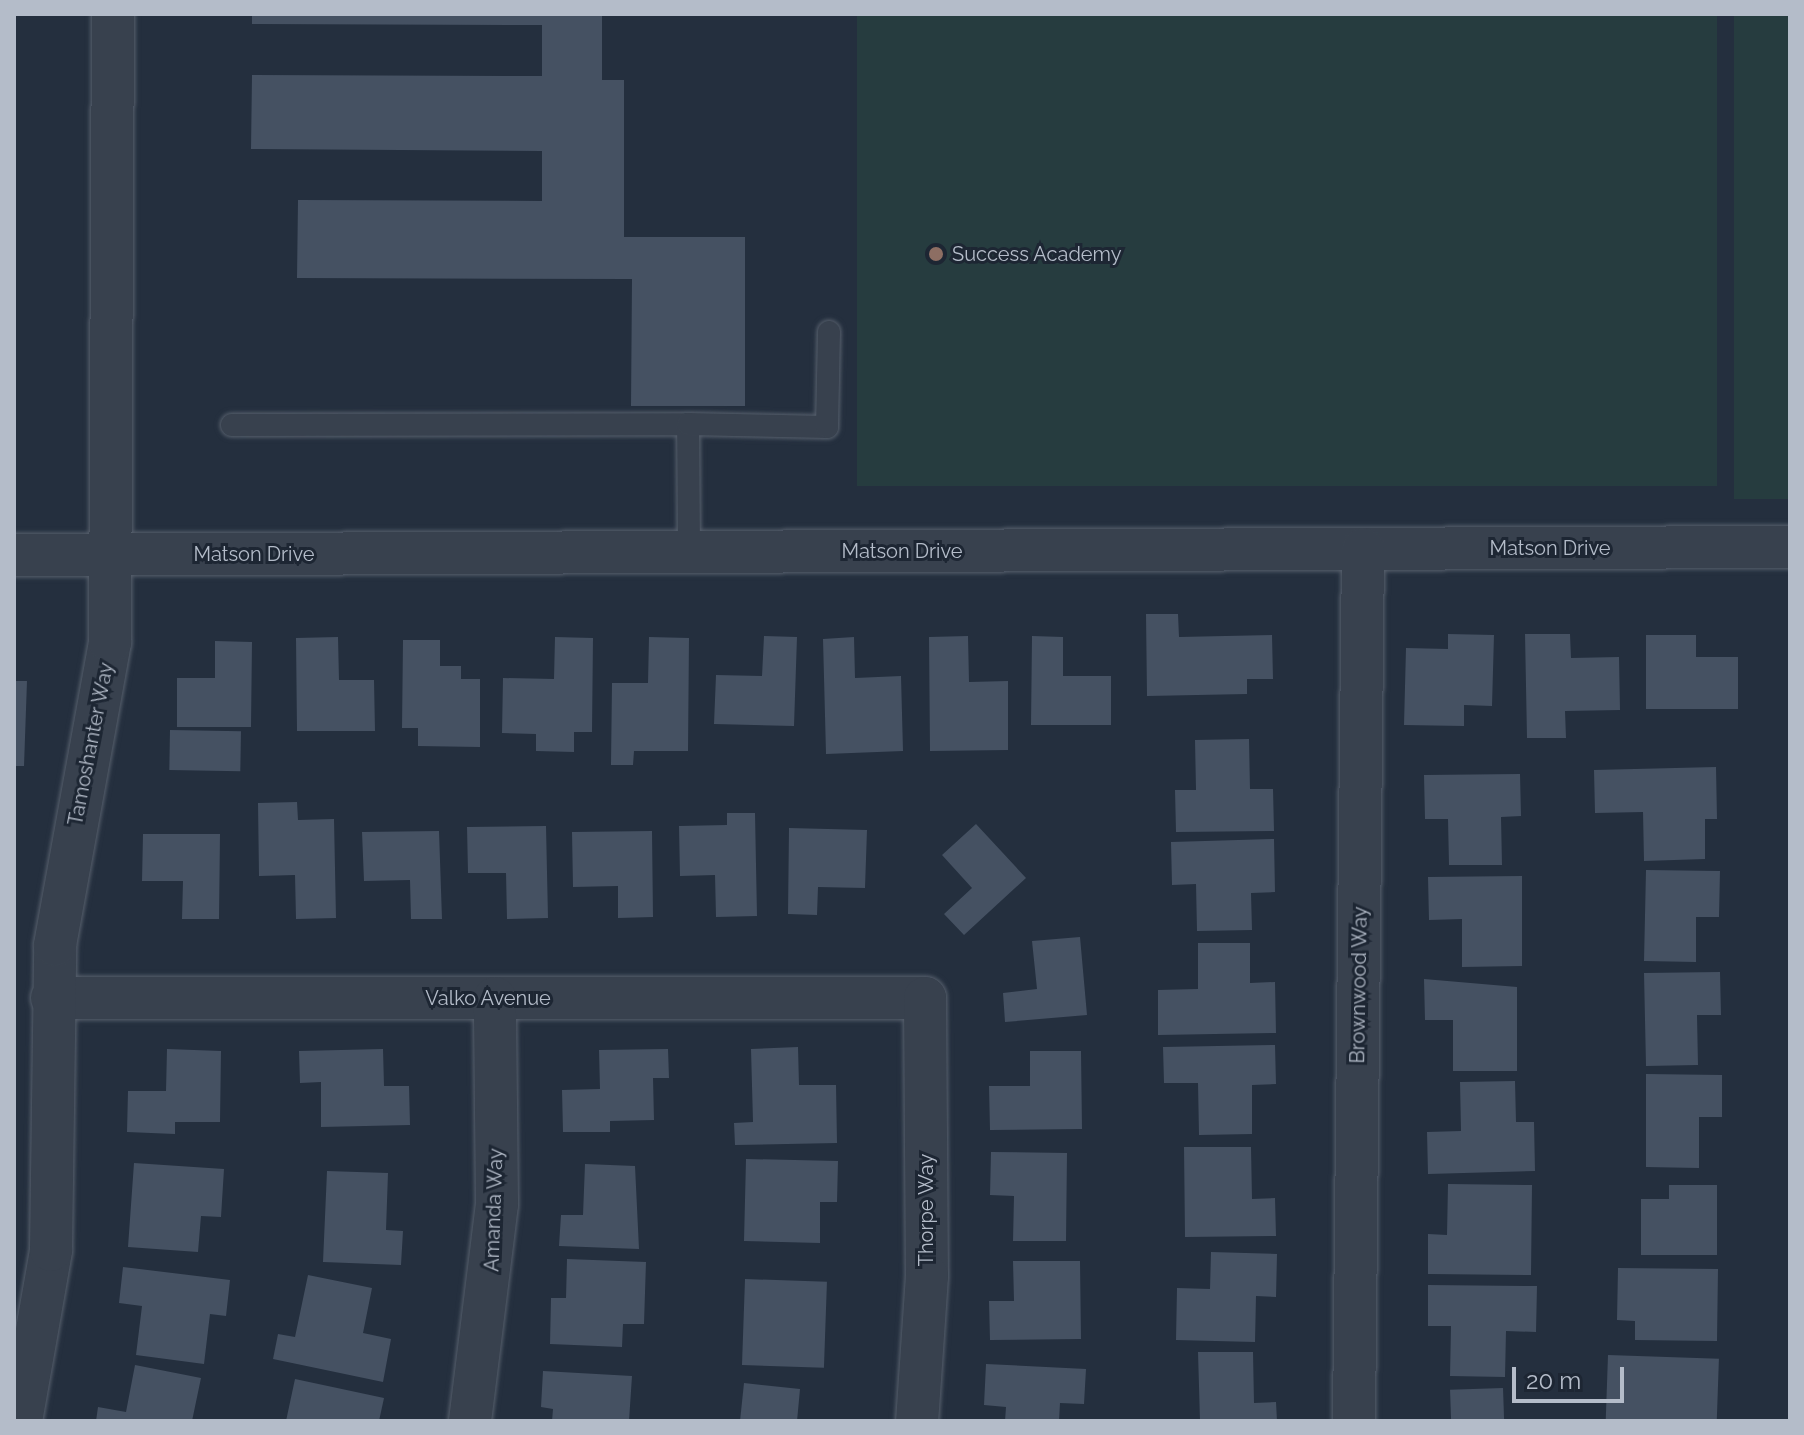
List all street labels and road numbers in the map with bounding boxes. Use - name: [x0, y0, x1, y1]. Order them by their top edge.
- street label: Matson Drive: [1490, 536, 1610, 560]
- street label: Matson Drive: [842, 539, 962, 563]
- street label: Matson Drive: [194, 542, 314, 566]
- street label: Tamoshanter Way: [63, 660, 119, 828]
- street label: Brownwood Way: [1346, 906, 1372, 1064]
- street label: Valko Avenue: [425, 986, 551, 1010]
- street label: Amanda Way: [480, 1148, 508, 1272]
- street label: Thorpe Way: [914, 1153, 938, 1267]

